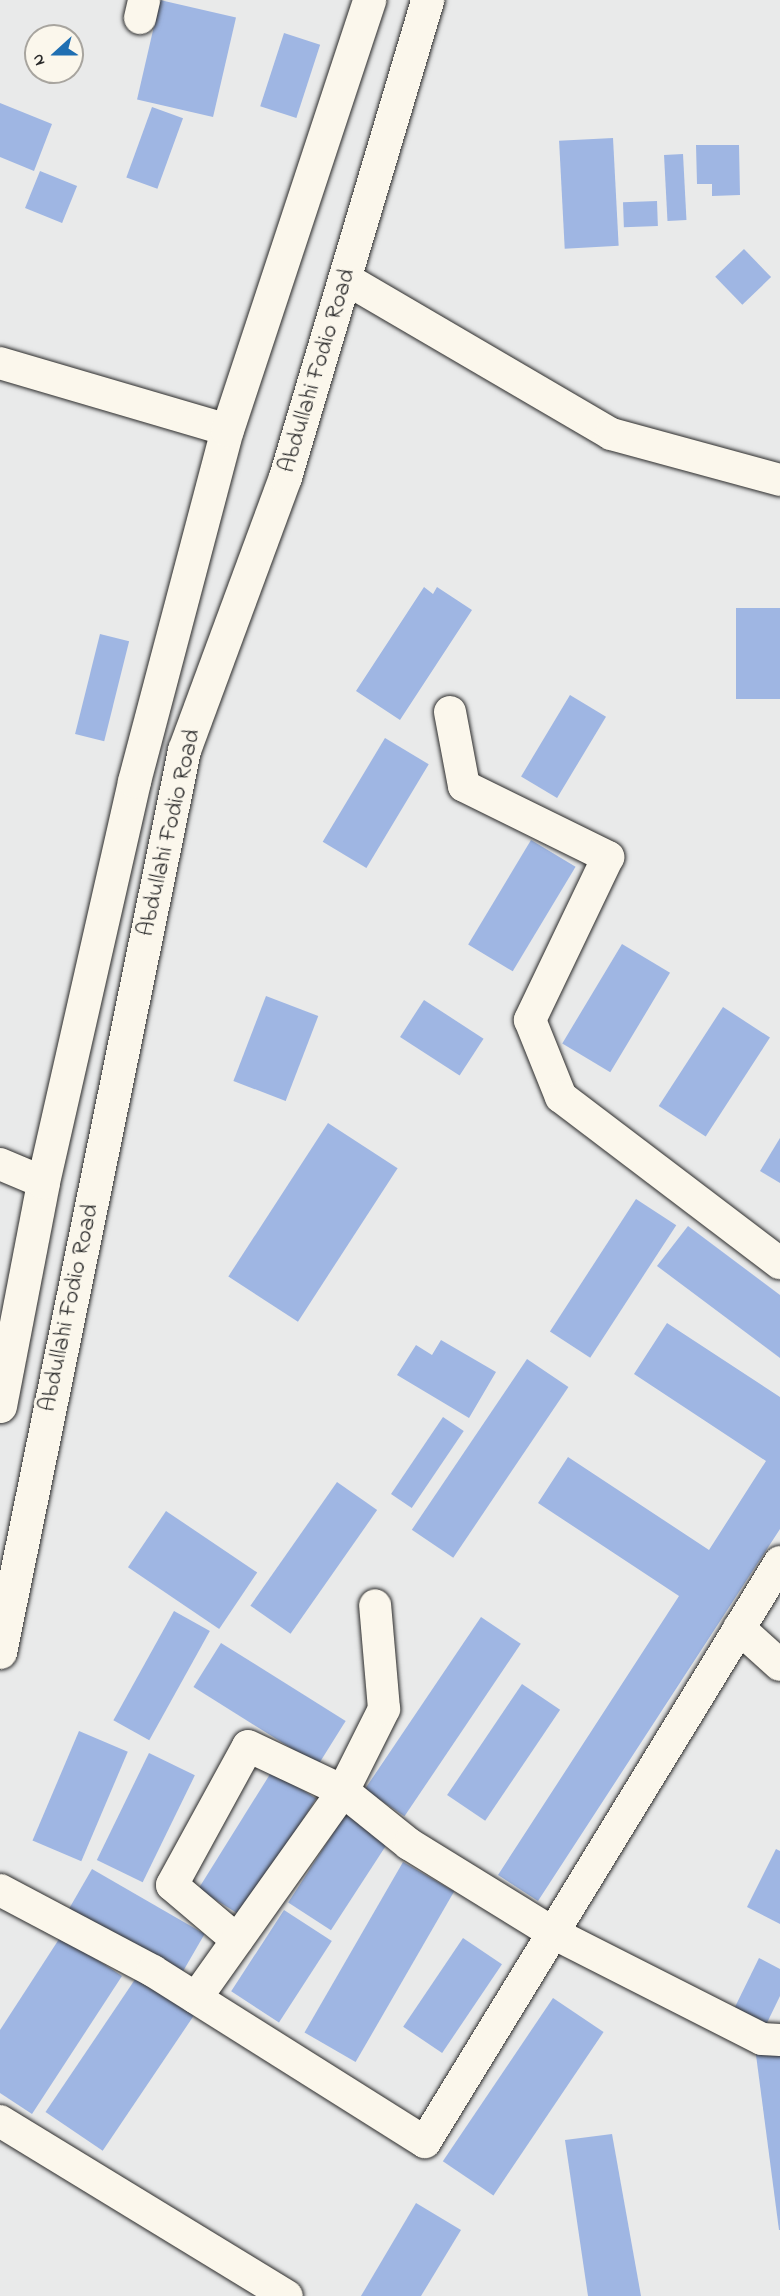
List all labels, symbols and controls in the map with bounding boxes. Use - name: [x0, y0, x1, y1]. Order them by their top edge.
- north arrow: [24, 24, 84, 84]
- text: N: [26, 50, 52, 69]
- street label: Abdullahi Fodio Road: [273, 266, 363, 476]
- street label: Abdullahi Fodio Road: [132, 727, 208, 939]
- street label: Abdullahi Fodio Road: [34, 1201, 106, 1415]

